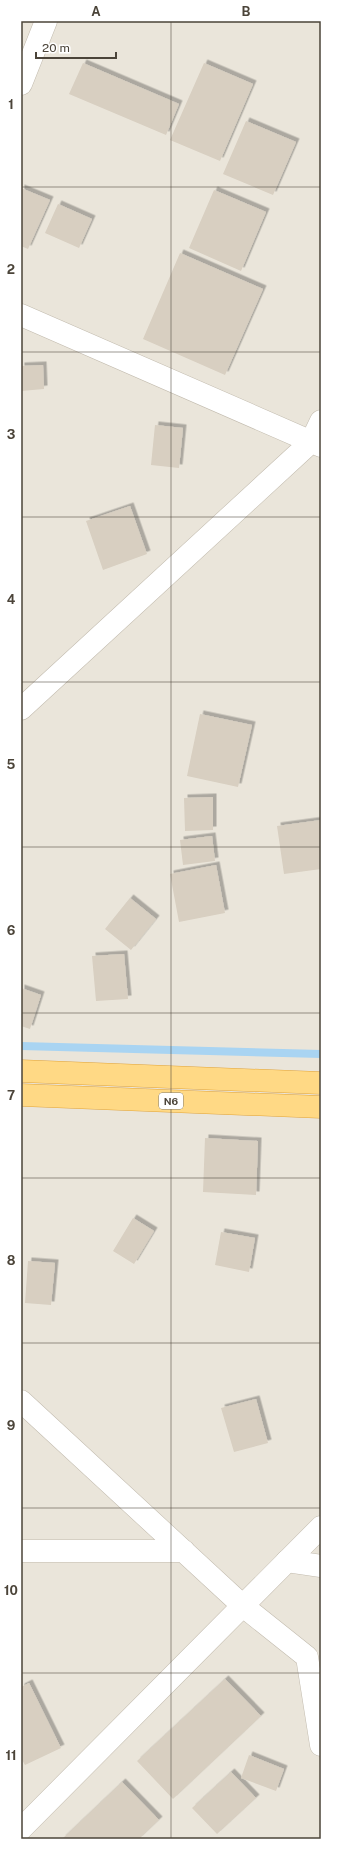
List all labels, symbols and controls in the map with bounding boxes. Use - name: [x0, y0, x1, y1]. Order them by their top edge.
- text: A: [91, 4, 101, 19]
- text: B: [242, 4, 251, 19]
- scale bar: [36, 34, 116, 60]
- text: 20 m: [42, 41, 70, 55]
- text: 1: [8, 97, 14, 112]
- text: 2: [7, 262, 15, 277]
- text: 3: [7, 427, 16, 442]
- text: 4: [7, 592, 16, 607]
- text: 5: [7, 757, 16, 772]
- text: 6: [7, 923, 16, 938]
- text: 7: [7, 1088, 15, 1103]
- road number: N6: [159, 1093, 183, 1109]
- text: 8: [7, 1253, 16, 1268]
- text: 9: [7, 1418, 15, 1433]
- text: 10: [4, 1583, 18, 1598]
- text: 11: [5, 1748, 17, 1763]

